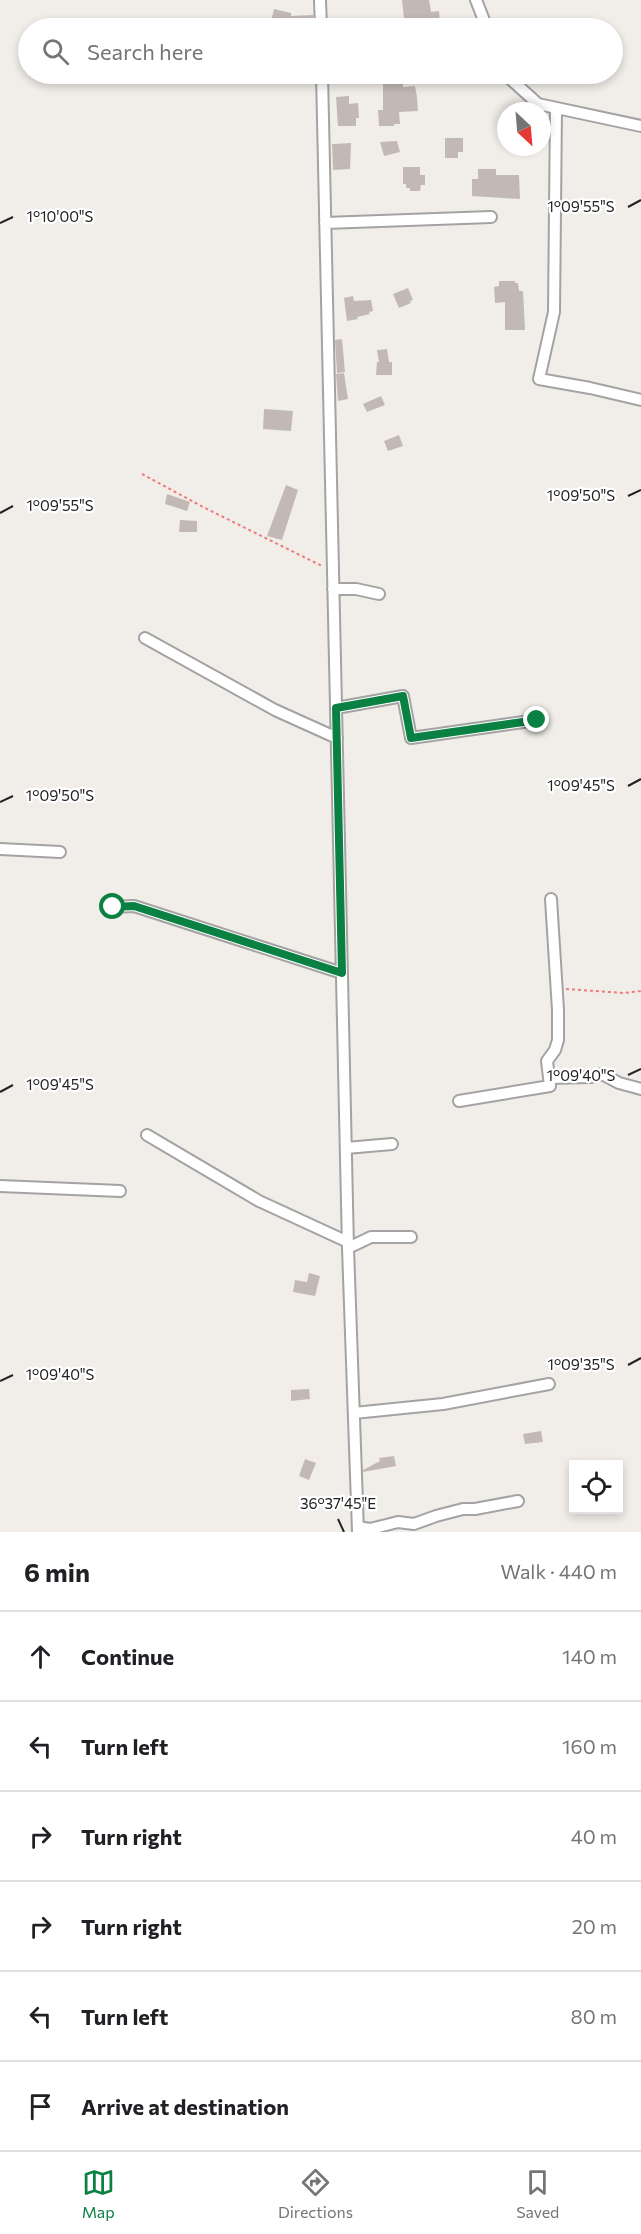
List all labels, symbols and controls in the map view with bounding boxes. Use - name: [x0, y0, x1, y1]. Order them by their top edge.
- search box: [18, 18, 623, 84]
- icon: search: [39, 35, 72, 68]
- text: Search here: [87, 38, 203, 65]
- north arrow: [497, 102, 551, 156]
- text: 1°09'55"S: [547, 197, 615, 215]
- text: 1°10'00"S: [27, 207, 94, 225]
- text: 1°09'50"S: [547, 486, 615, 504]
- text: 1°09'55"S: [26, 496, 94, 514]
- route end: [523, 706, 549, 732]
- text: 1°09'45"S: [547, 776, 615, 794]
- text: 1°09'50"S: [26, 786, 94, 804]
- route start: [99, 893, 125, 919]
- text: 1°09'40"S: [547, 1066, 616, 1084]
- text: 1°09'45"S: [26, 1075, 94, 1093]
- text: 1°09'35"S: [547, 1355, 615, 1373]
- text: 1°09'40"S: [26, 1365, 95, 1383]
- map controls: [569, 1460, 623, 1514]
- button: locate: [569, 1460, 623, 1514]
- text: 36°37'45"E: [300, 1494, 376, 1512]
- text: 6 min: [24, 1556, 90, 1587]
- text: Walk · 440 m: [501, 1559, 617, 1583]
- icon: ahead: [24, 1640, 57, 1673]
- text: Continue: [81, 1643, 174, 1670]
- text: 140 m: [562, 1644, 617, 1668]
- icon: left: [24, 1730, 57, 1763]
- text: Turn left: [81, 1733, 168, 1760]
- text: 160 m: [562, 1734, 617, 1758]
- icon: right: [24, 1820, 57, 1853]
- text: Turn right: [81, 1823, 182, 1850]
- text: 40 m: [571, 1824, 617, 1848]
- icon: right: [24, 1910, 57, 1943]
- text: Turn right: [81, 1913, 182, 1940]
- text: 20 m: [572, 1914, 617, 1938]
- icon: left: [24, 2000, 57, 2033]
- text: Turn left: [81, 2003, 168, 2030]
- text: 80 m: [571, 2004, 617, 2028]
- icon: arrive: [24, 2090, 57, 2123]
- text: Arrive at destination: [81, 2093, 289, 2120]
- tab: Map: [82, 2166, 115, 2221]
- tab: Directions: [278, 2166, 353, 2221]
- tab: Saved: [516, 2166, 559, 2221]

